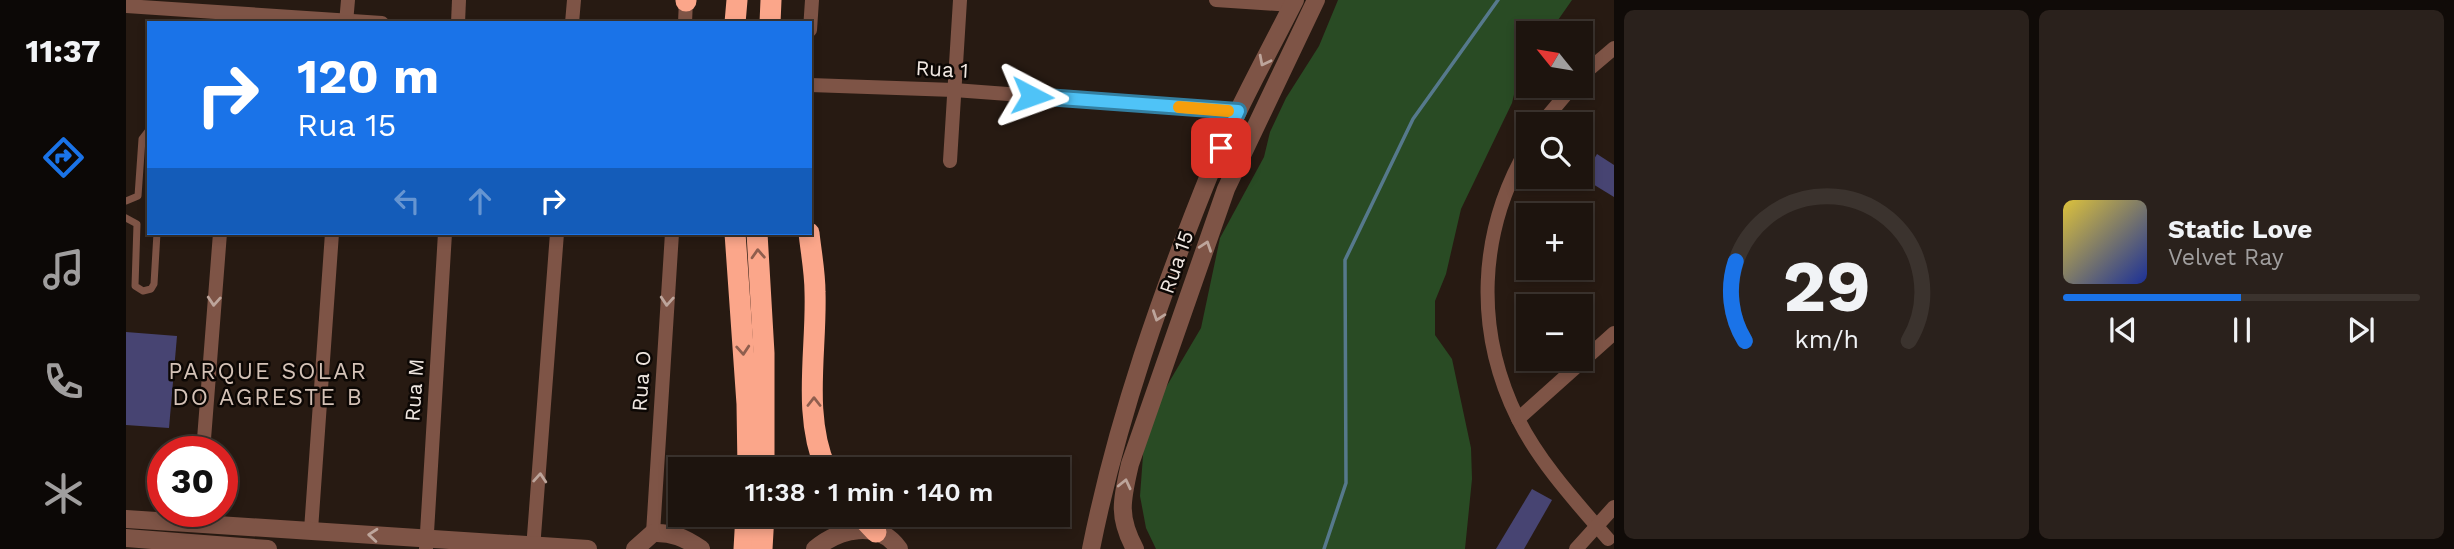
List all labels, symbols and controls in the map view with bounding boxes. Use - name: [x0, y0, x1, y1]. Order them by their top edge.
- north arrow: [1516, 21, 1592, 98]
- map controls: [1516, 21, 1593, 371]
- text: 11:37: [26, 32, 100, 70]
- text: 120 m: [297, 47, 439, 105]
- icon: right: [182, 49, 273, 140]
- one-way arrow: [1258, 54, 1272, 66]
- street label: Rua 1: [915, 55, 969, 83]
- position arrow: [995, 59, 1069, 133]
- text: Rua 15: [297, 106, 396, 144]
- button: search: [1516, 112, 1593, 189]
- pin: [1191, 118, 1251, 178]
- icon: arrive: [1202, 129, 1240, 167]
- icon: directions: [39, 133, 88, 182]
- icon: left: [388, 182, 426, 220]
- icon: ahead: [461, 182, 499, 220]
- icon: right: [534, 182, 572, 220]
- button: +: [1516, 203, 1593, 280]
- text: Static Love: [2168, 214, 2312, 244]
- street label: Rua 15: [1154, 227, 1198, 297]
- one-way arrow: [1198, 240, 1212, 252]
- text: 29: [1782, 243, 1871, 329]
- text: Velvet Ray: [2168, 244, 2284, 271]
- icon: music: [39, 245, 88, 294]
- one-way arrow: [751, 248, 766, 259]
- button: −: [1516, 294, 1593, 371]
- one-way arrow: [207, 296, 222, 307]
- one-way arrow: [660, 296, 675, 307]
- one-way arrow: [1152, 309, 1166, 321]
- icon: previous: [2104, 311, 2142, 349]
- icon: pause: [2223, 311, 2261, 349]
- icon: next: [2342, 311, 2380, 349]
- text: km/h: [1794, 324, 1859, 353]
- one-way arrow: [735, 345, 750, 356]
- street label: Rua O: [626, 350, 656, 412]
- icon: phone: [39, 357, 88, 406]
- district label: PARQUE SOLAR DO AGRESTE B: [168, 358, 368, 411]
- street label: Rua M: [399, 358, 429, 422]
- one-way arrow: [806, 397, 822, 407]
- speed limit sign: 30: [147, 436, 238, 527]
- icon: climate: [39, 469, 88, 518]
- one-way arrow: [532, 472, 547, 483]
- text: 11:38 · 1 min · 140 m: [745, 477, 993, 507]
- one-way arrow: [1117, 478, 1131, 490]
- one-way arrow: [367, 528, 378, 543]

